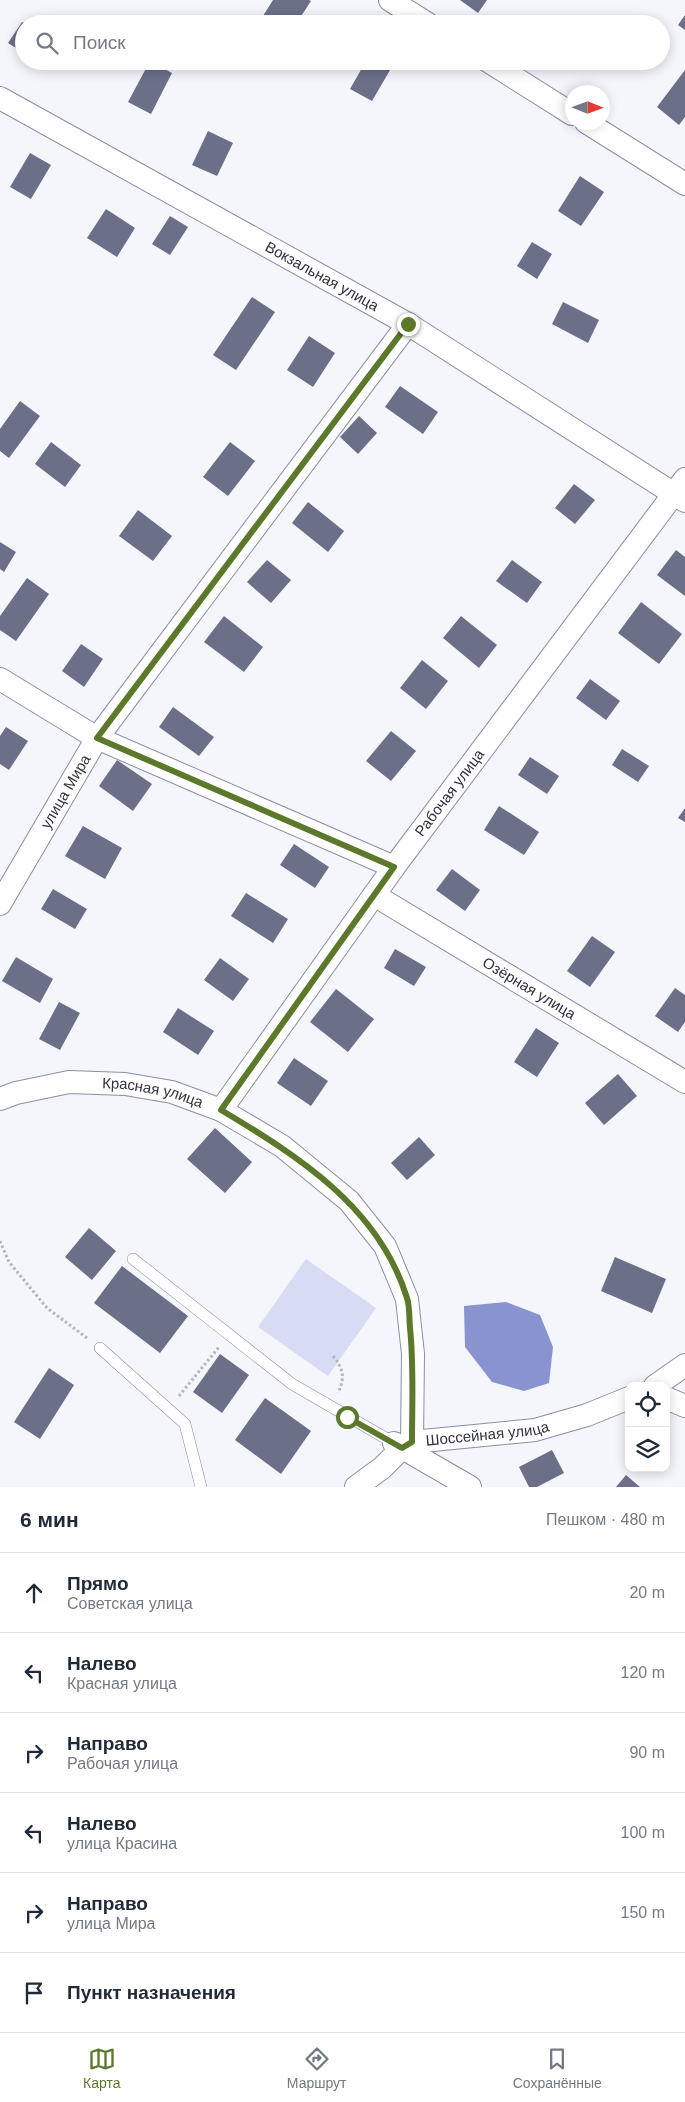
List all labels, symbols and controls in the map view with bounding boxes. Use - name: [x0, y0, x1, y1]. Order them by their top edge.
- search box: [15, 15, 670, 70]
- icon: search: [33, 29, 61, 57]
- text: Поиск: [73, 32, 126, 53]
- north arrow: [565, 85, 610, 130]
- street label: Вокзальная улица: [262, 238, 382, 314]
- route end: [397, 313, 420, 336]
- street label: Рабочая улица: [411, 745, 488, 839]
- street label: улица Мира: [37, 751, 94, 832]
- street label: Озёрная улица: [480, 953, 580, 1023]
- street label: Красная улица: [102, 1074, 206, 1111]
- map controls: [625, 1382, 670, 1472]
- button: locate: [625, 1382, 670, 1427]
- route start: [336, 1406, 359, 1429]
- street label: Шоссейная улица: [425, 1417, 552, 1449]
- button: layers: [625, 1427, 670, 1472]
- text: 6 мин: [20, 1508, 79, 1531]
- text: Пешком · 480 m: [546, 1511, 665, 1528]
- text: Прямо: [67, 1573, 129, 1594]
- icon: ahead: [20, 1579, 48, 1607]
- text: 20 m: [629, 1584, 665, 1601]
- text: Советская улица: [67, 1595, 193, 1612]
- text: Налево: [67, 1653, 137, 1674]
- icon: left: [20, 1659, 48, 1687]
- text: 120 m: [621, 1664, 665, 1681]
- text: Красная улица: [67, 1675, 177, 1692]
- text: Направо: [67, 1733, 148, 1754]
- icon: right: [20, 1739, 48, 1767]
- text: 90 m: [629, 1744, 665, 1761]
- text: Рабочая улица: [67, 1755, 178, 1772]
- text: Налево: [67, 1813, 137, 1834]
- icon: left: [20, 1819, 48, 1847]
- text: 100 m: [621, 1824, 665, 1841]
- text: улица Красина: [67, 1835, 177, 1852]
- text: Направо: [67, 1893, 148, 1914]
- icon: right: [20, 1899, 48, 1927]
- text: 150 m: [621, 1904, 665, 1921]
- text: улица Мира: [67, 1915, 156, 1932]
- icon: arrive: [20, 1979, 48, 2007]
- text: Пункт назначения: [67, 1982, 236, 2003]
- tab: Карта: [83, 2045, 121, 2091]
- tab: Маршрут: [287, 2045, 346, 2091]
- tab: Сохранённые: [513, 2045, 602, 2091]

